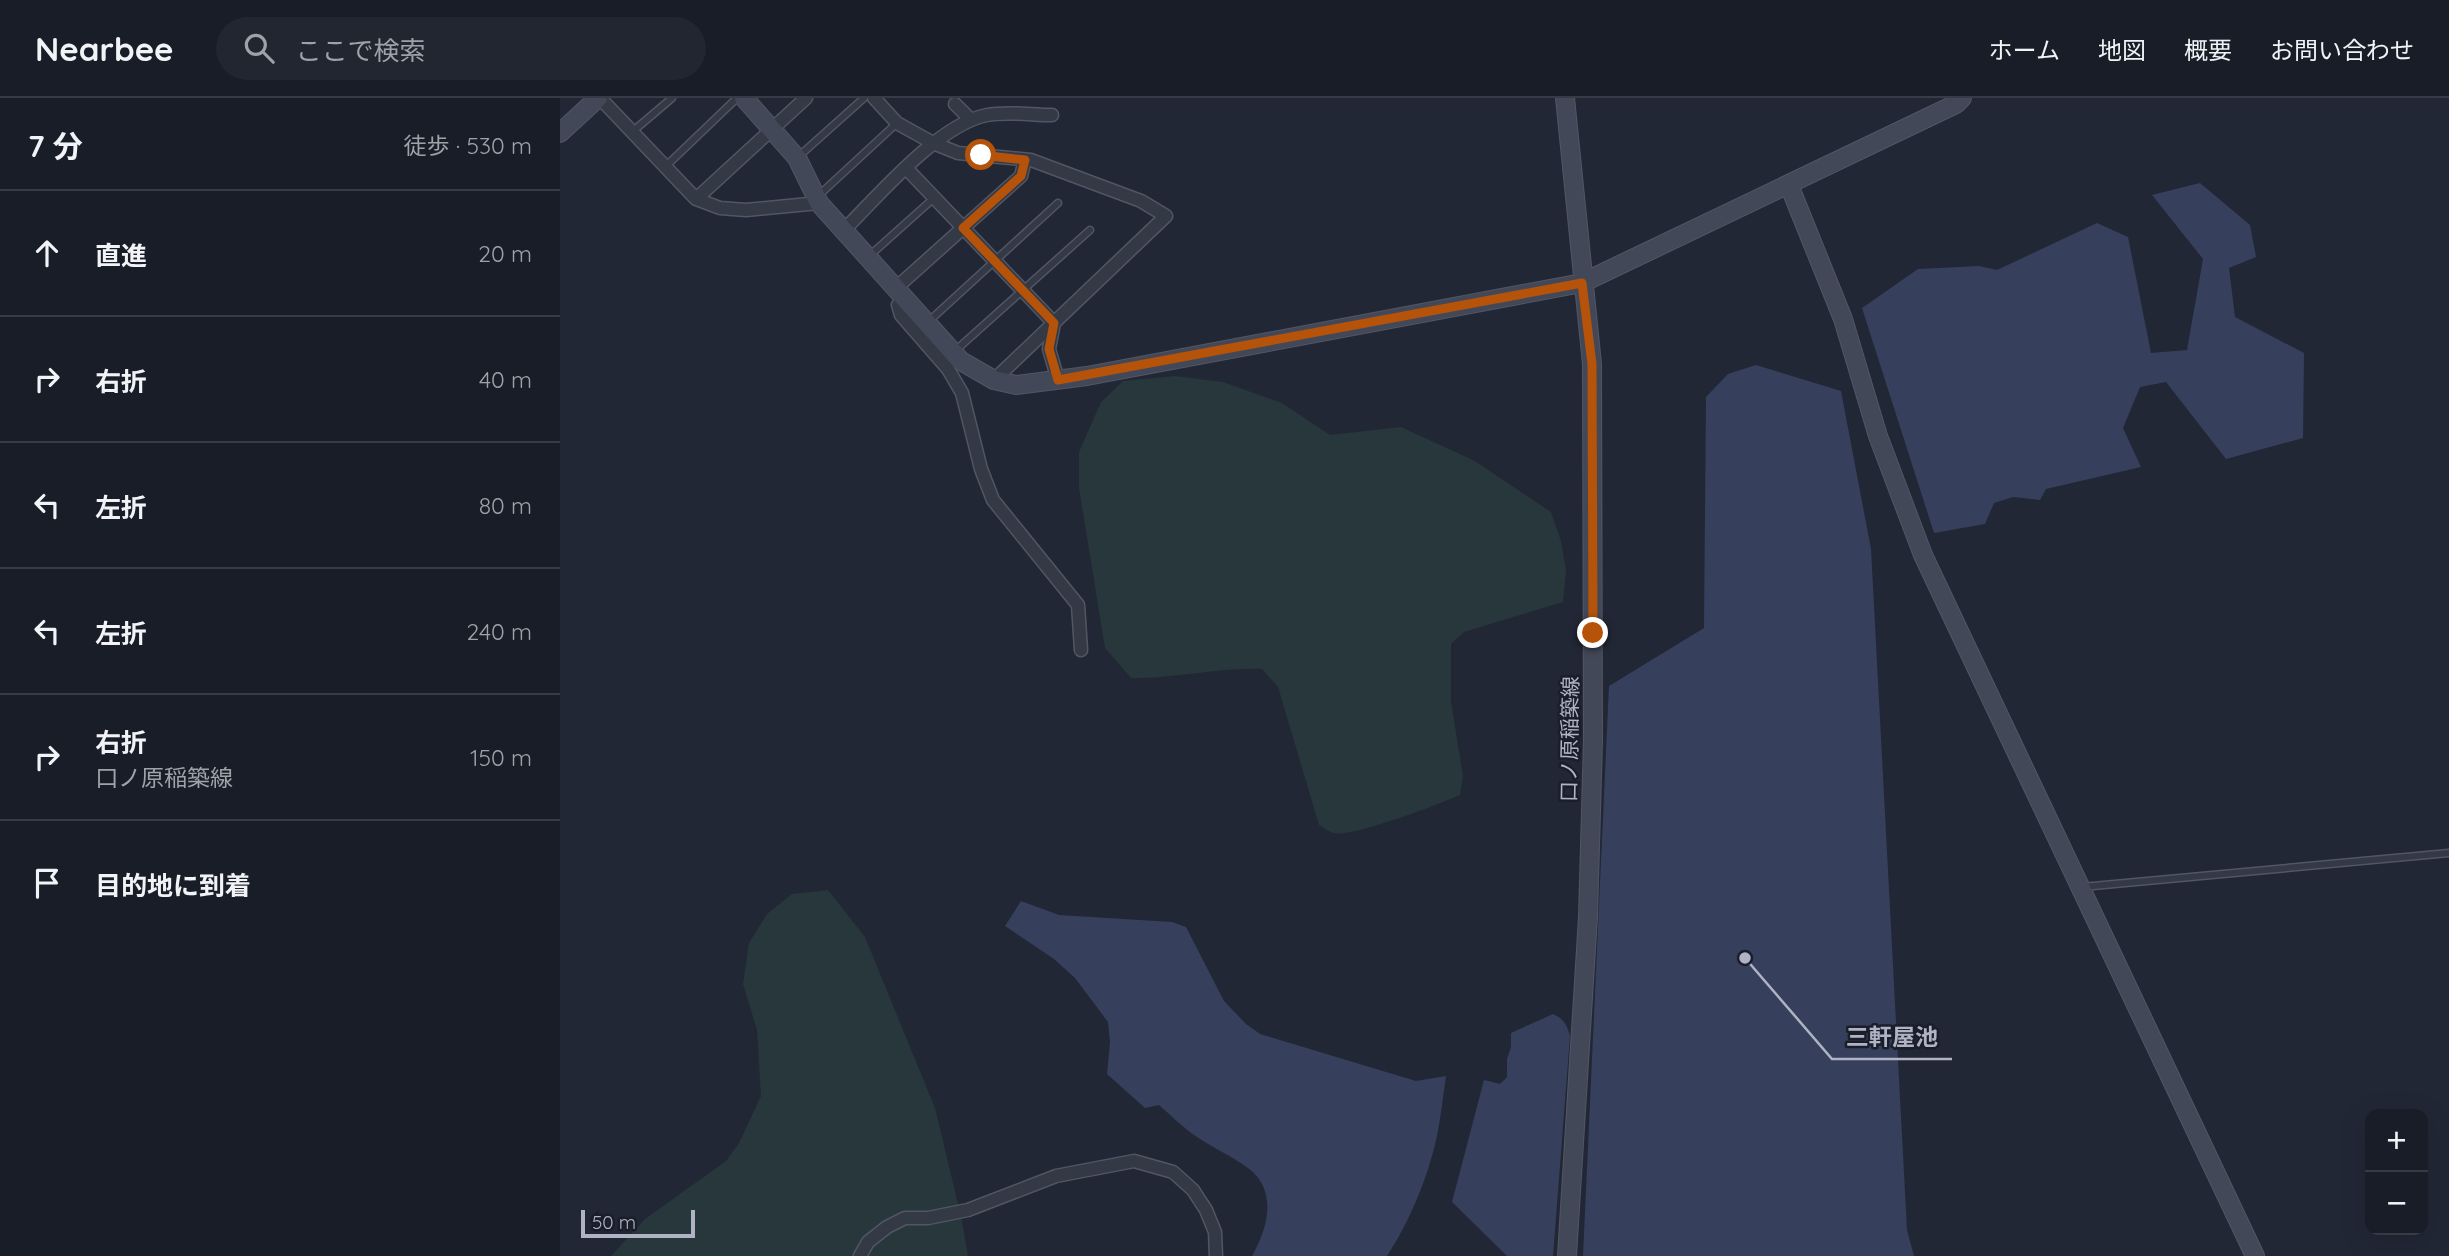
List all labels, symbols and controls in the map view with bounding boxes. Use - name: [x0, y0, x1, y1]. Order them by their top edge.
- search box: [216, 17, 706, 80]
- text: Nearbee: [35, 28, 174, 69]
- icon: search: [240, 29, 278, 67]
- text: ここで検索: [296, 34, 426, 67]
- text: ホーム: [1989, 35, 2060, 65]
- text: 地図: [2098, 35, 2146, 65]
- text: 概要: [2184, 35, 2232, 65]
- text: お問い合わせ: [2270, 35, 2414, 65]
- text: 7 分: [28, 127, 83, 165]
- text: 徒歩 · 530 m: [403, 131, 532, 160]
- route start: [965, 139, 996, 170]
- icon: ahead: [28, 234, 66, 272]
- text: 直進: [95, 239, 147, 272]
- text: 20 m: [478, 239, 532, 268]
- icon: right: [28, 360, 66, 398]
- text: 右折: [95, 365, 147, 398]
- text: 40 m: [479, 365, 532, 394]
- icon: left: [28, 486, 66, 524]
- text: 左折: [95, 491, 147, 524]
- text: 80 m: [479, 491, 532, 520]
- icon: left: [28, 612, 66, 650]
- text: 左折: [95, 617, 147, 650]
- text: 240 m: [467, 617, 532, 646]
- route end: [1577, 617, 1608, 648]
- street label: 口ノ原稲築線: [1555, 676, 1583, 802]
- text: 右折: [95, 726, 147, 759]
- icon: right: [28, 738, 66, 776]
- text: 150 m: [470, 743, 532, 772]
- text: 口ノ原稲築線: [95, 763, 233, 792]
- icon: arrive: [28, 864, 66, 902]
- text: 目的地に到着: [95, 869, 251, 902]
- callout: 三軒屋池: [1832, 1015, 1952, 1059]
- text: 三軒屋池: [1846, 1022, 1938, 1051]
- map controls: [2365, 1109, 2428, 1235]
- button: +: [2365, 1109, 2428, 1172]
- button: −: [2365, 1172, 2428, 1235]
- scale bar: [581, 1207, 695, 1239]
- text: 50 m: [592, 1210, 636, 1234]

